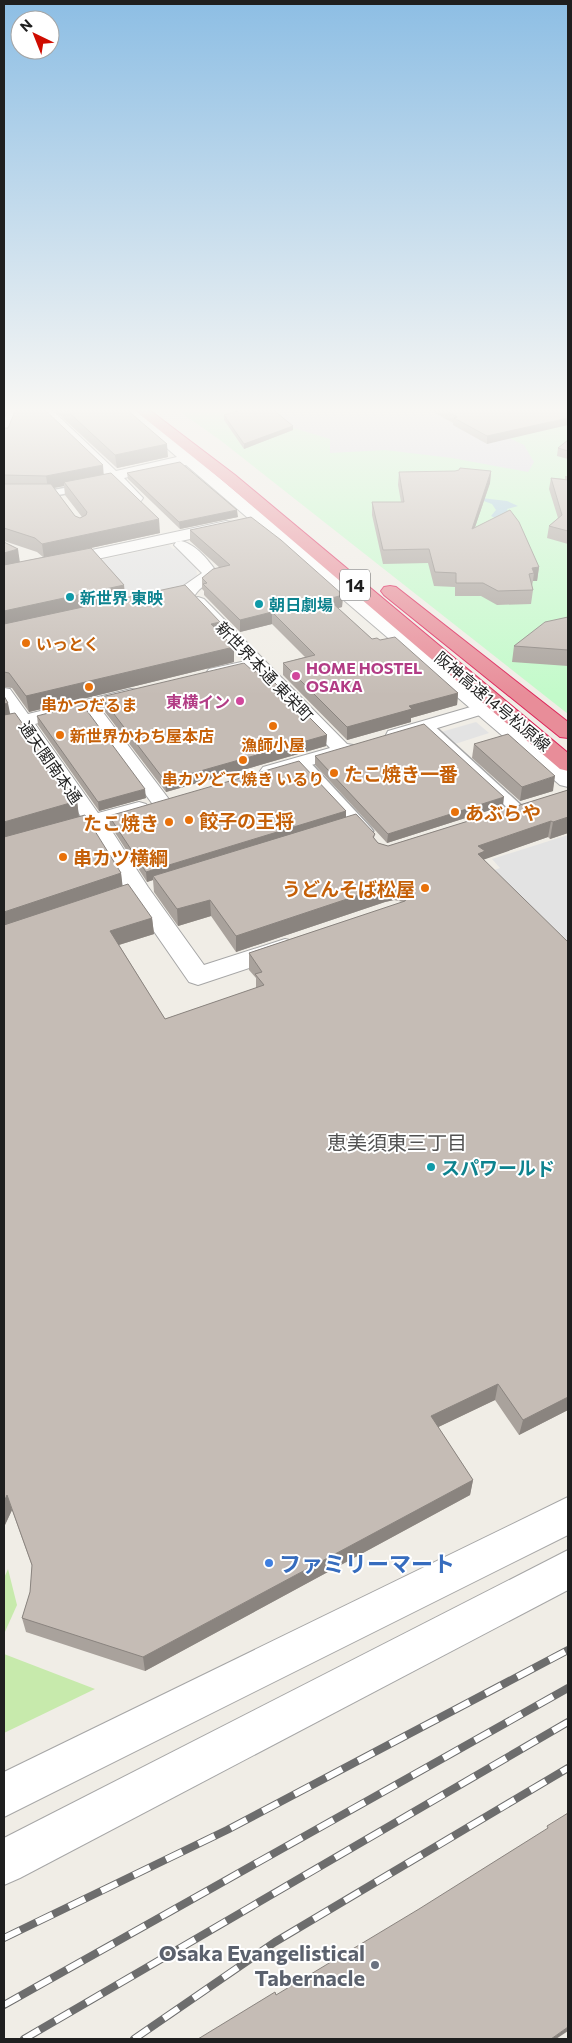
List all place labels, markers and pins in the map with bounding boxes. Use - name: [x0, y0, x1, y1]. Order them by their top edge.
- place label: 新世界 東映: [80, 588, 163, 607]
- marker: 新世界 東映: [64, 591, 76, 603]
- place label: 朝日劇場: [269, 595, 333, 614]
- marker: 朝日劇場: [253, 598, 265, 610]
- place label: いっとく: [36, 634, 100, 653]
- marker: いっとく: [20, 637, 32, 649]
- place label: HOME HOSTEL OSAKA: [306, 658, 422, 695]
- marker: HOME HOSTEL OSAKA: [290, 670, 302, 682]
- marker: 串かつだるま: [83, 681, 95, 693]
- place label: 東横イン: [166, 692, 230, 711]
- place label: 串かつだるま: [41, 695, 137, 714]
- marker: 東横イン: [234, 695, 246, 707]
- marker: 漁師小屋: [267, 720, 279, 732]
- place label: 新世界かわち屋本店: [70, 726, 214, 745]
- marker: 新世界かわち屋本店: [54, 729, 66, 741]
- place label: 漁師小屋: [241, 735, 305, 754]
- marker: 串カツどて焼き いるり: [237, 754, 249, 766]
- place label: たこ焼き一番: [344, 762, 458, 785]
- marker: たこ焼き一番: [328, 767, 340, 779]
- place label: 串カツどて焼き いるり: [162, 769, 324, 788]
- place label: あぶらや: [465, 801, 541, 824]
- marker: あぶらや: [449, 806, 461, 818]
- place label: 餃子の王将: [199, 809, 294, 832]
- place label: たこ焼き: [83, 811, 159, 834]
- marker: 餃子の王将: [183, 814, 195, 826]
- marker: たこ焼き: [163, 816, 175, 828]
- place label: 串カツ横綱: [73, 846, 168, 869]
- marker: 串カツ横綱: [57, 851, 69, 863]
- place label: うどんそば松屋: [282, 877, 415, 900]
- marker: うどんそば松屋: [419, 882, 431, 894]
- place label: スパワールド: [441, 1156, 555, 1179]
- marker: スパワールド: [425, 1161, 437, 1173]
- place label: ファミリーマート: [279, 1550, 455, 1577]
- marker: ファミリーマート: [263, 1557, 275, 1569]
- place label: Osaka Evangelistical Tabernacle: [159, 1939, 365, 1991]
- marker: Osaka Evangelistical Tabernacle: [369, 1959, 381, 1971]

